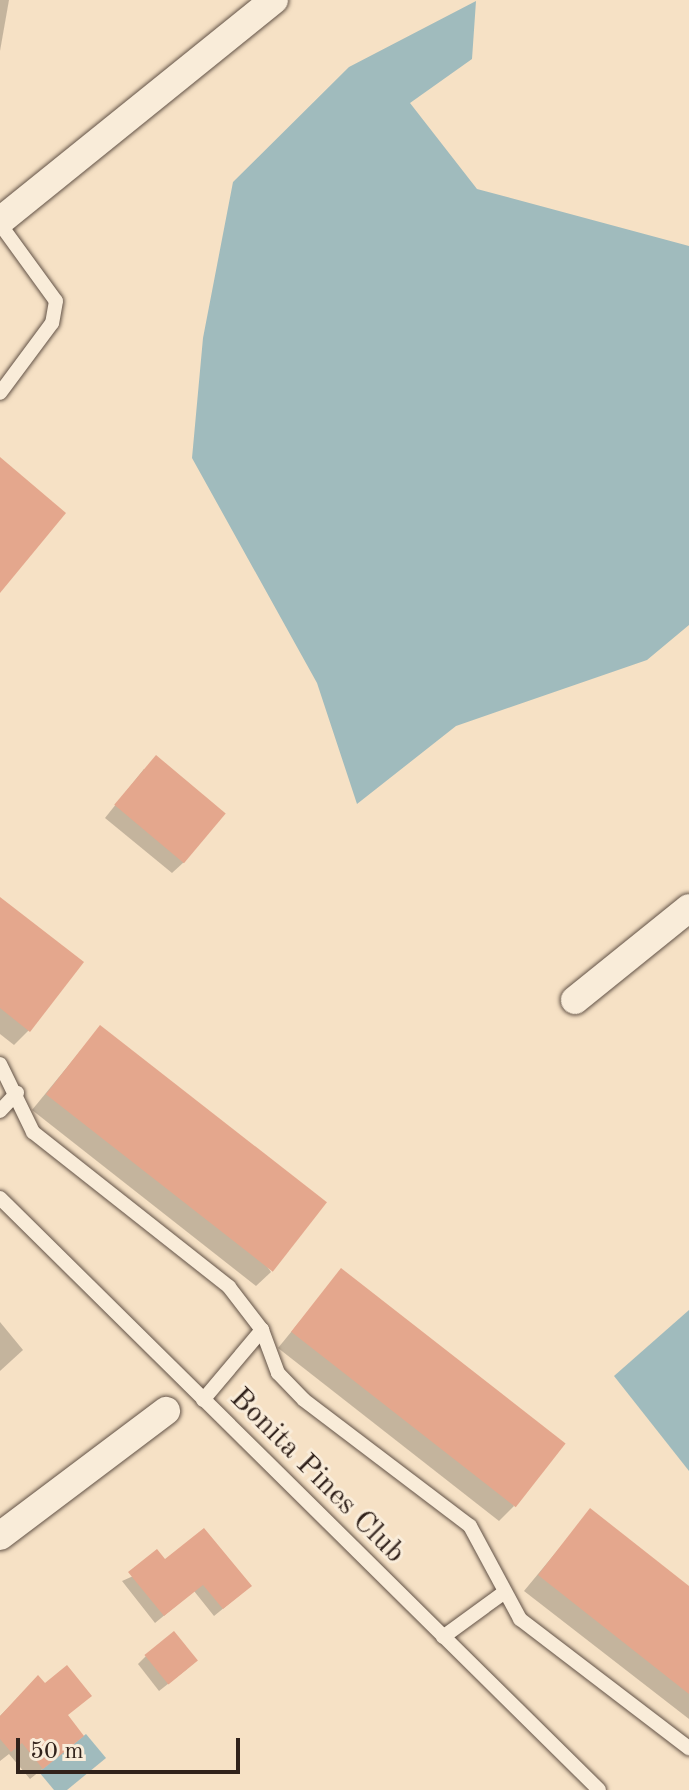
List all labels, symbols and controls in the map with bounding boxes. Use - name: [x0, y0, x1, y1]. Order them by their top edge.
- street label: Bonita Pines Club: [222, 1381, 412, 1571]
- scale bar: [20, 1722, 244, 1772]
- text: 50 m: [30, 1740, 84, 1764]

